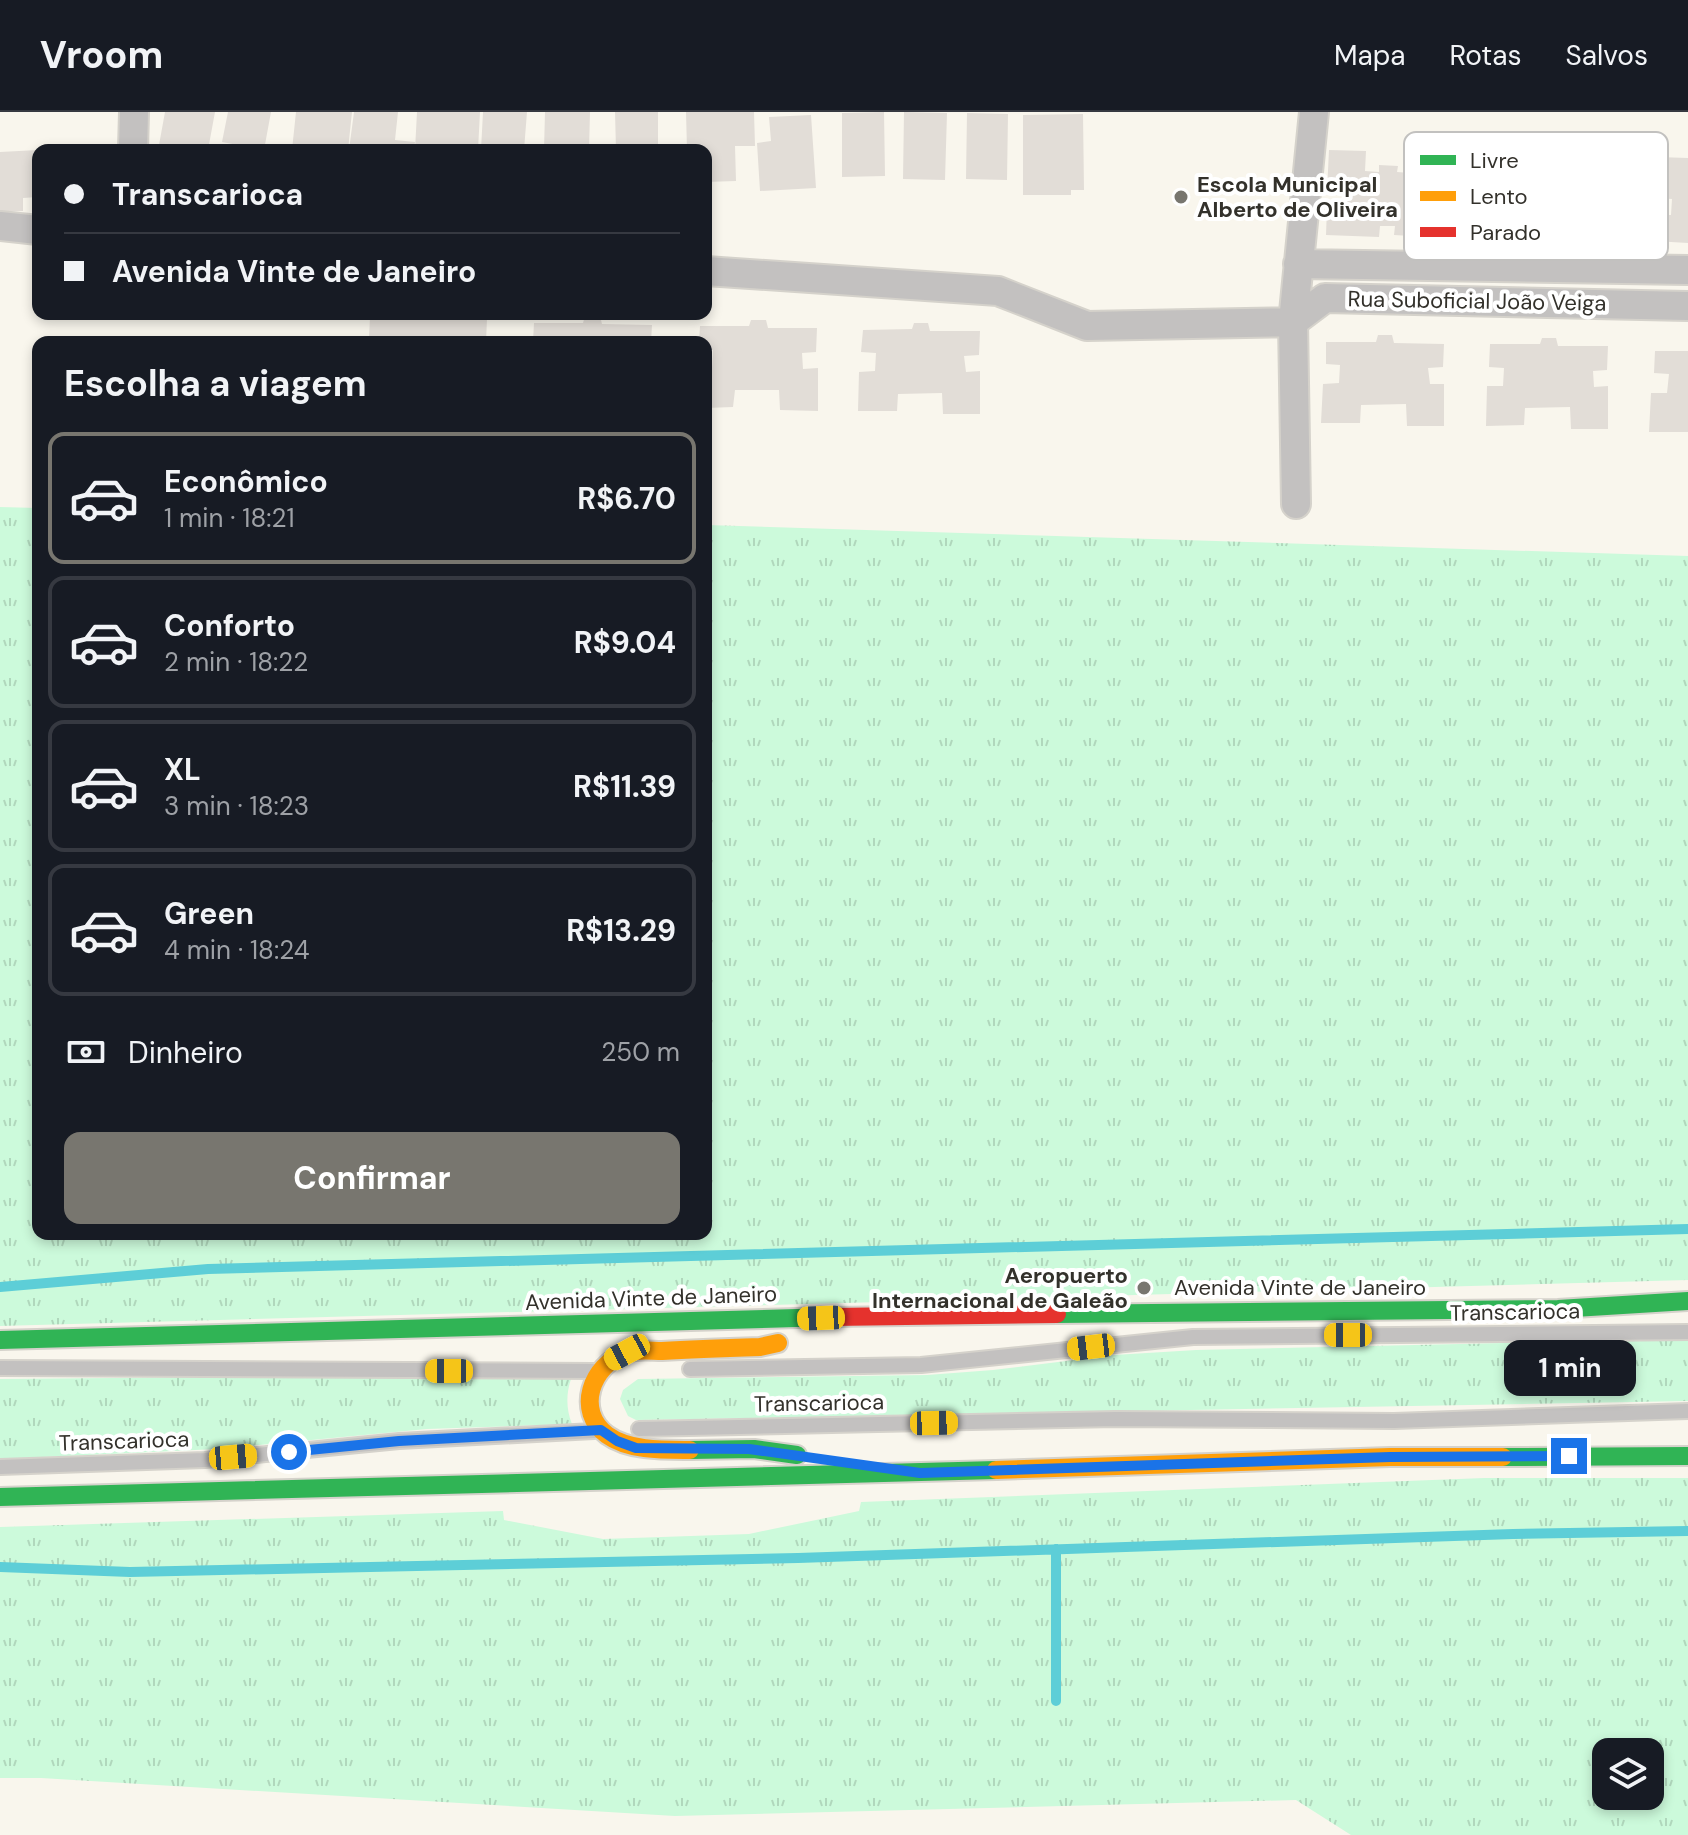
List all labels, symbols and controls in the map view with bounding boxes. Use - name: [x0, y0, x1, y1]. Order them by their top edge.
- text: Vroom: [40, 30, 163, 80]
- text: Mapa: [1334, 37, 1405, 74]
- text: Rotas: [1449, 37, 1522, 74]
- text: Salvos: [1566, 37, 1648, 74]
- legend: [1404, 132, 1668, 260]
- text: Livre: [1470, 146, 1519, 175]
- place label: Escola Municipal Alberto de Oliveira: [1197, 170, 1398, 224]
- text: Transcarioca: [112, 175, 303, 214]
- text: Lento: [1470, 182, 1528, 211]
- marker: Escola Municipal Alberto de Oliveira: [1172, 188, 1190, 206]
- text: Parado: [1470, 218, 1541, 247]
- text: Avenida Vinte de Janeiro: [112, 252, 476, 291]
- street label: Rua Suboficial João Veiga: [1347, 284, 1607, 318]
- text: Escolha a viagem: [64, 360, 367, 407]
- icon: car: [68, 462, 140, 534]
- text: Econômico: [164, 462, 328, 501]
- text: R$6.70: [577, 479, 676, 518]
- text: 1 min · 18:21: [164, 501, 295, 535]
- icon: car: [68, 606, 140, 678]
- text: Conforto: [164, 606, 295, 645]
- text: R$9.04: [574, 623, 676, 662]
- text: 2 min · 18:22: [164, 645, 308, 679]
- icon: car: [68, 750, 140, 822]
- text: XL: [164, 750, 201, 789]
- text: R$11.39: [573, 767, 676, 806]
- text: 3 min · 18:23: [164, 789, 309, 823]
- icon: car: [68, 894, 140, 966]
- text: Green: [164, 894, 254, 933]
- text: R$13.29: [566, 911, 676, 950]
- text: 4 min · 18:24: [164, 933, 310, 967]
- icon: cash: [64, 1030, 108, 1074]
- text: Dinheiro: [128, 1033, 243, 1072]
- text: 250 m: [601, 1035, 680, 1069]
- button: Confirmar: [64, 1132, 680, 1224]
- place label: Aeropuerto Internacional de Galeão: [872, 1261, 1128, 1315]
- street label: Avenida Vinte de Janeiro: [1174, 1273, 1426, 1302]
- street label: Avenida Vinte de Janeiro: [524, 1279, 778, 1317]
- marker: Aeropuerto Internacional de Galeão: [1135, 1279, 1153, 1297]
- street label: Transcarioca: [1450, 1296, 1580, 1328]
- car: [797, 1305, 845, 1331]
- car: [1324, 1323, 1372, 1347]
- car: [600, 1330, 654, 1374]
- car: [1066, 1332, 1116, 1362]
- callout: 1 min: [1503, 1340, 1635, 1396]
- text: 1 min: [1538, 1351, 1602, 1385]
- car: [425, 1359, 473, 1383]
- street label: Transcarioca: [754, 1387, 884, 1419]
- car: [910, 1411, 958, 1435]
- street label: Transcarioca: [58, 1424, 190, 1458]
- route start: [271, 1434, 307, 1470]
- route end: [1551, 1438, 1587, 1474]
- car: [208, 1443, 258, 1471]
- map controls: [1592, 1738, 1664, 1810]
- button: layers: [1592, 1738, 1664, 1810]

